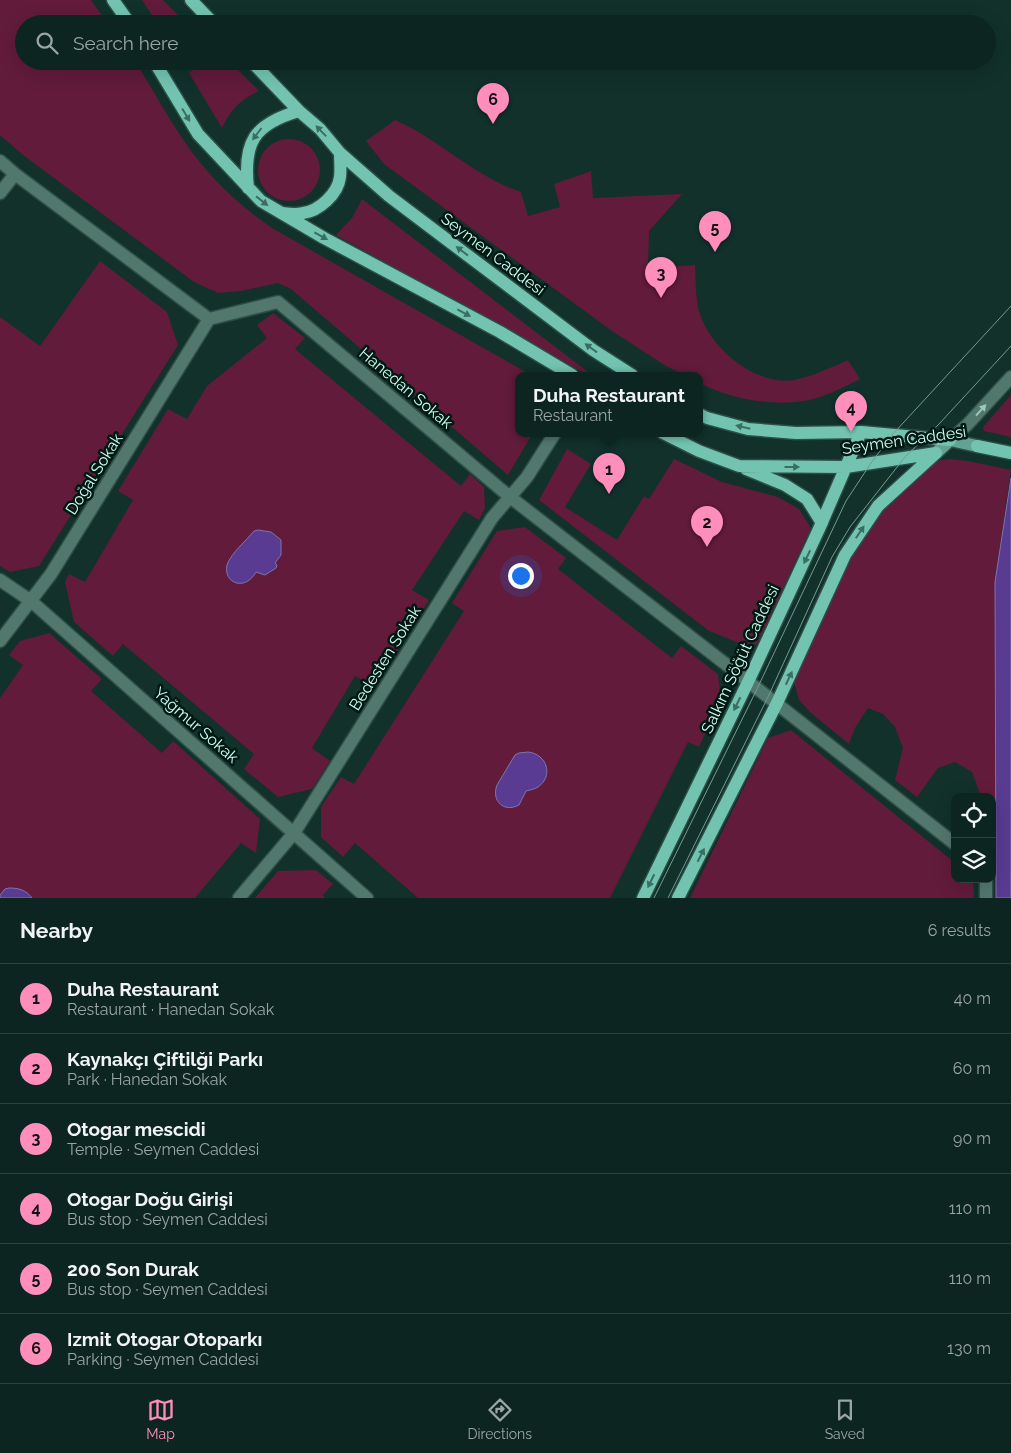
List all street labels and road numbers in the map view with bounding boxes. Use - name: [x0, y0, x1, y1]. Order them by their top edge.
- street label: Seymen Caddesi: [437, 209, 549, 299]
- street label: Hanedan Sokak: [355, 343, 457, 433]
- street label: Seymen Caddesi: [841, 422, 967, 458]
- street label: Doğal Sokak: [61, 429, 127, 518]
- street label: Salkım Söğüt Caddesi: [697, 582, 783, 736]
- street label: Bedesten Sokak: [345, 602, 425, 714]
- street label: Yağmur Sokak: [150, 683, 243, 767]

